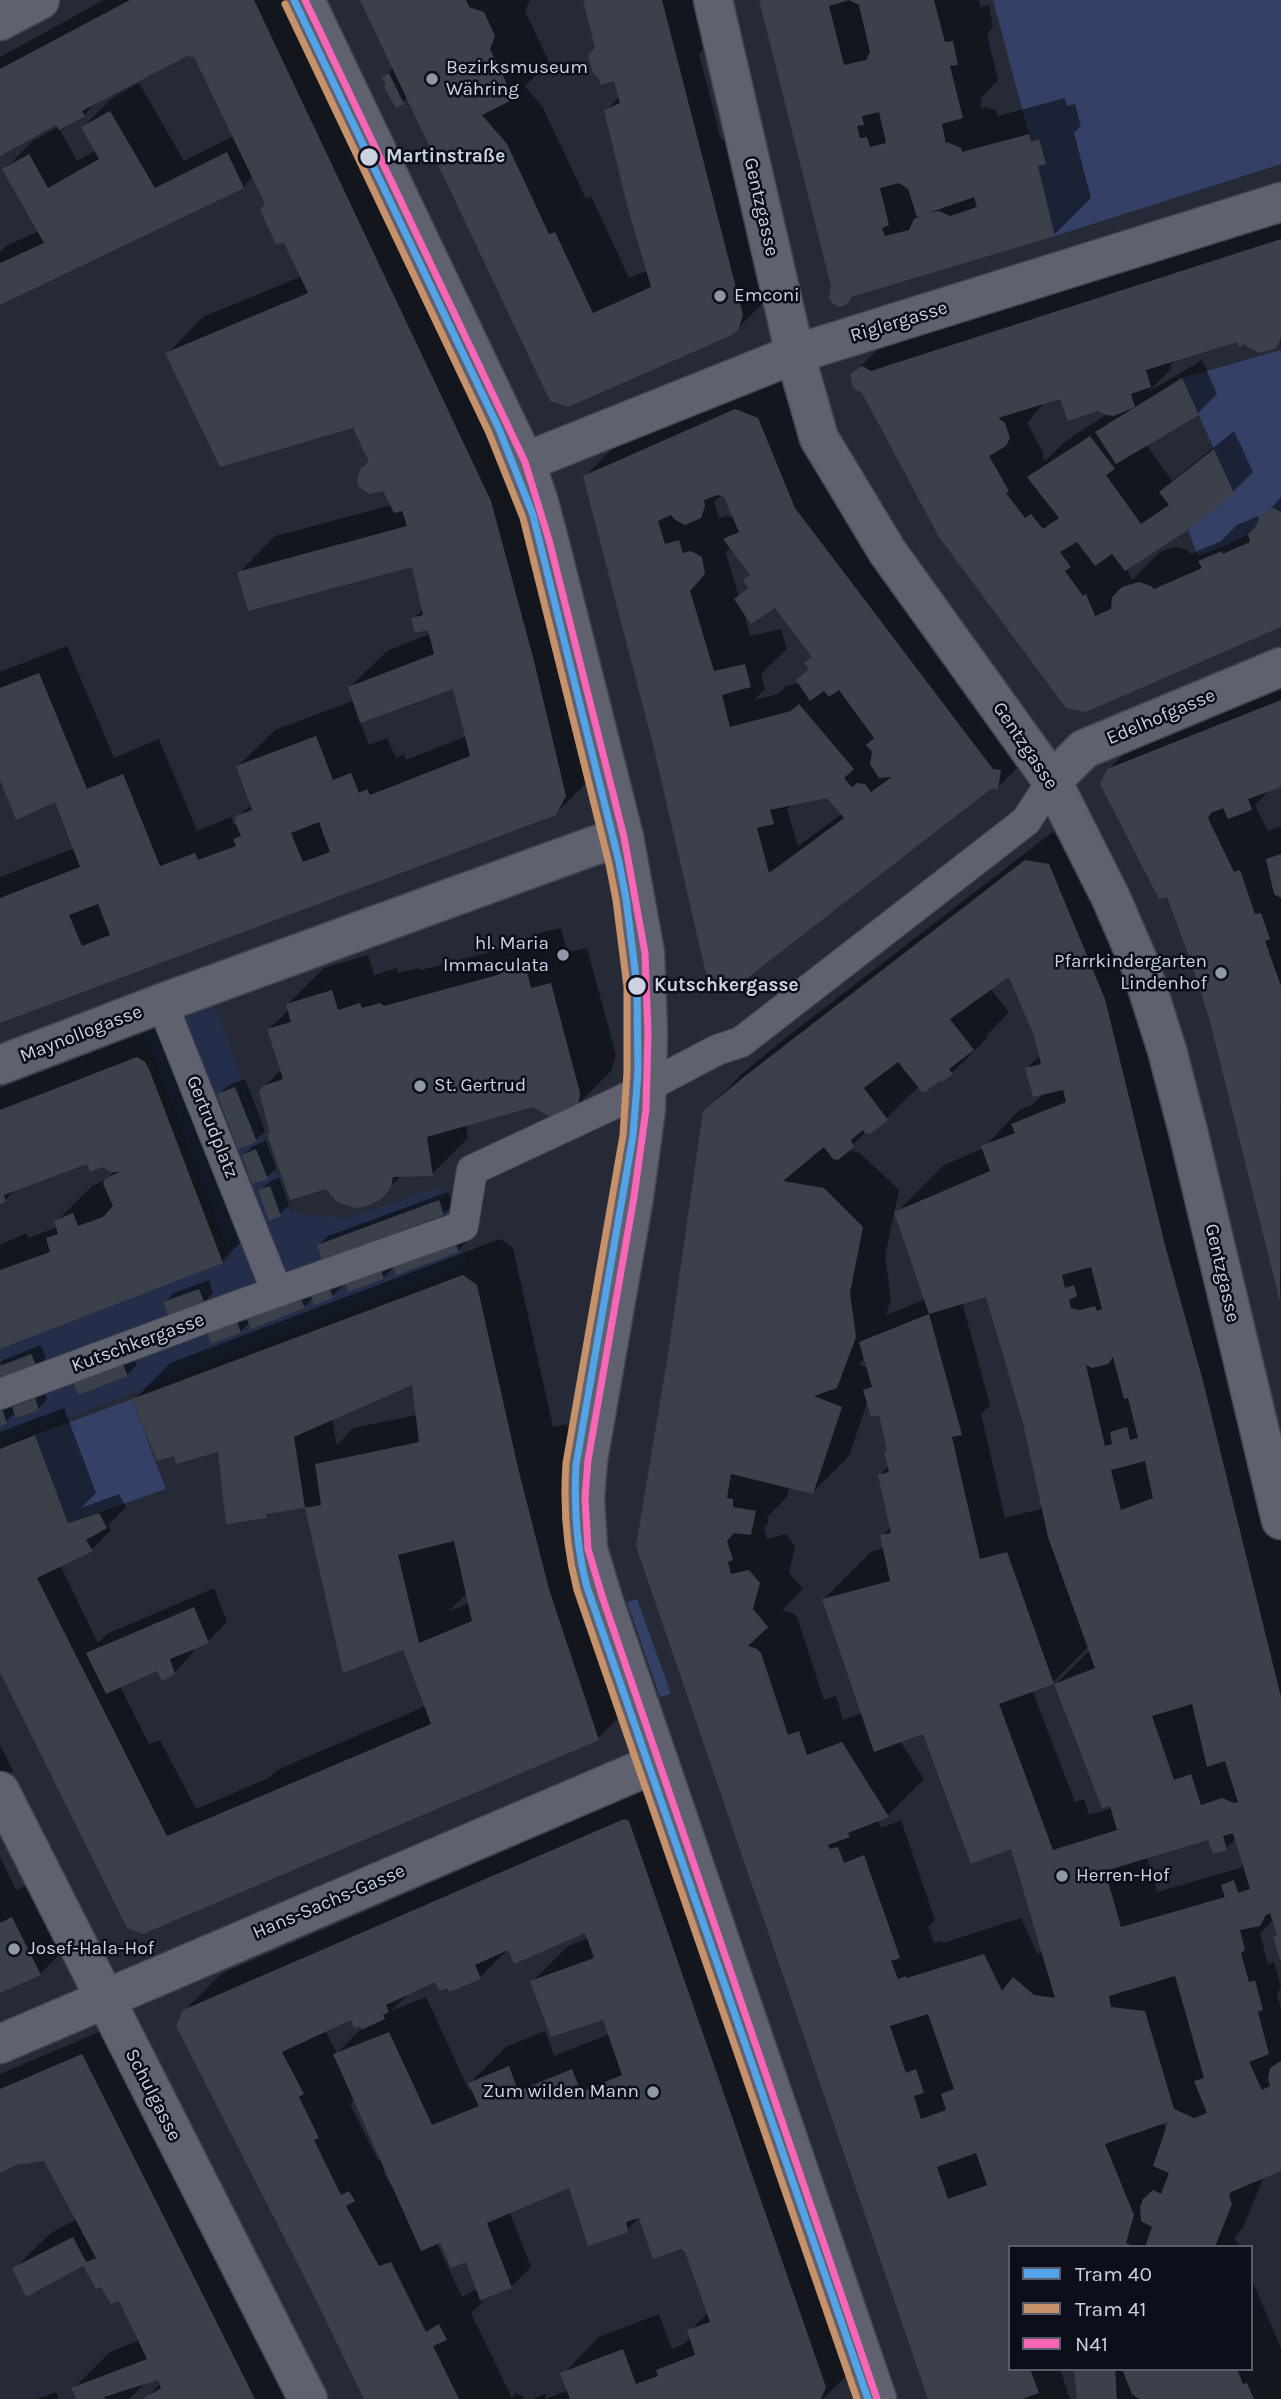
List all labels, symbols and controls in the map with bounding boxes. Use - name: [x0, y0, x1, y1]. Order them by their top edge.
- place label: Bezirksmuseum Währing: [446, 57, 588, 101]
- marker: Bezirksmuseum Währing: [424, 71, 440, 87]
- marker: Martinstraße: [358, 146, 380, 168]
- place label: Martinstraße: [386, 146, 505, 168]
- street label: Gentzgasse: [739, 155, 783, 259]
- place label: Emconi: [734, 285, 800, 307]
- marker: Emconi: [712, 288, 728, 304]
- street label: Riglergasse: [848, 296, 950, 348]
- street label: Edelhofgasse: [1103, 684, 1219, 750]
- street label: Gentzgasse: [987, 698, 1063, 794]
- place label: hl. Maria Immaculata: [443, 933, 549, 977]
- marker: hl. Maria Immaculata: [555, 947, 571, 963]
- place label: Pfarrkindergarten Lindenhof: [1054, 951, 1207, 995]
- marker: Pfarrkindergarten Lindenhof: [1213, 965, 1229, 981]
- marker: Kutschkergasse: [626, 975, 648, 997]
- place label: Kutschkergasse: [654, 975, 799, 997]
- street label: Maynollogasse: [17, 1000, 145, 1068]
- street label: Gertrudplatz: [181, 1072, 243, 1182]
- place label: St. Gertrud: [434, 1075, 526, 1097]
- marker: St. Gertrud: [412, 1078, 428, 1094]
- street label: Gentzgasse: [1200, 1221, 1244, 1325]
- street label: Kutschkergasse: [69, 1308, 207, 1378]
- street label: Hans-Sachs-Gasse: [249, 1860, 409, 1944]
- place label: Herren-Hof: [1076, 1865, 1170, 1887]
- marker: Herren-Hof: [1054, 1868, 1070, 1884]
- place label: Josef-Hala-Hof: [28, 1938, 154, 1960]
- marker: Josef-Hala-Hof: [6, 1941, 22, 1957]
- street label: Schulgasse: [120, 2045, 186, 2145]
- place label: Zum wilden Mann: [483, 2081, 639, 2103]
- marker: Zum wilden Mann: [645, 2084, 661, 2100]
- legend: [1008, 2245, 1253, 2371]
- text: Tram 40: [1075, 2262, 1152, 2286]
- text: Tram 41: [1075, 2297, 1146, 2321]
- text: N41: [1075, 2332, 1108, 2356]

